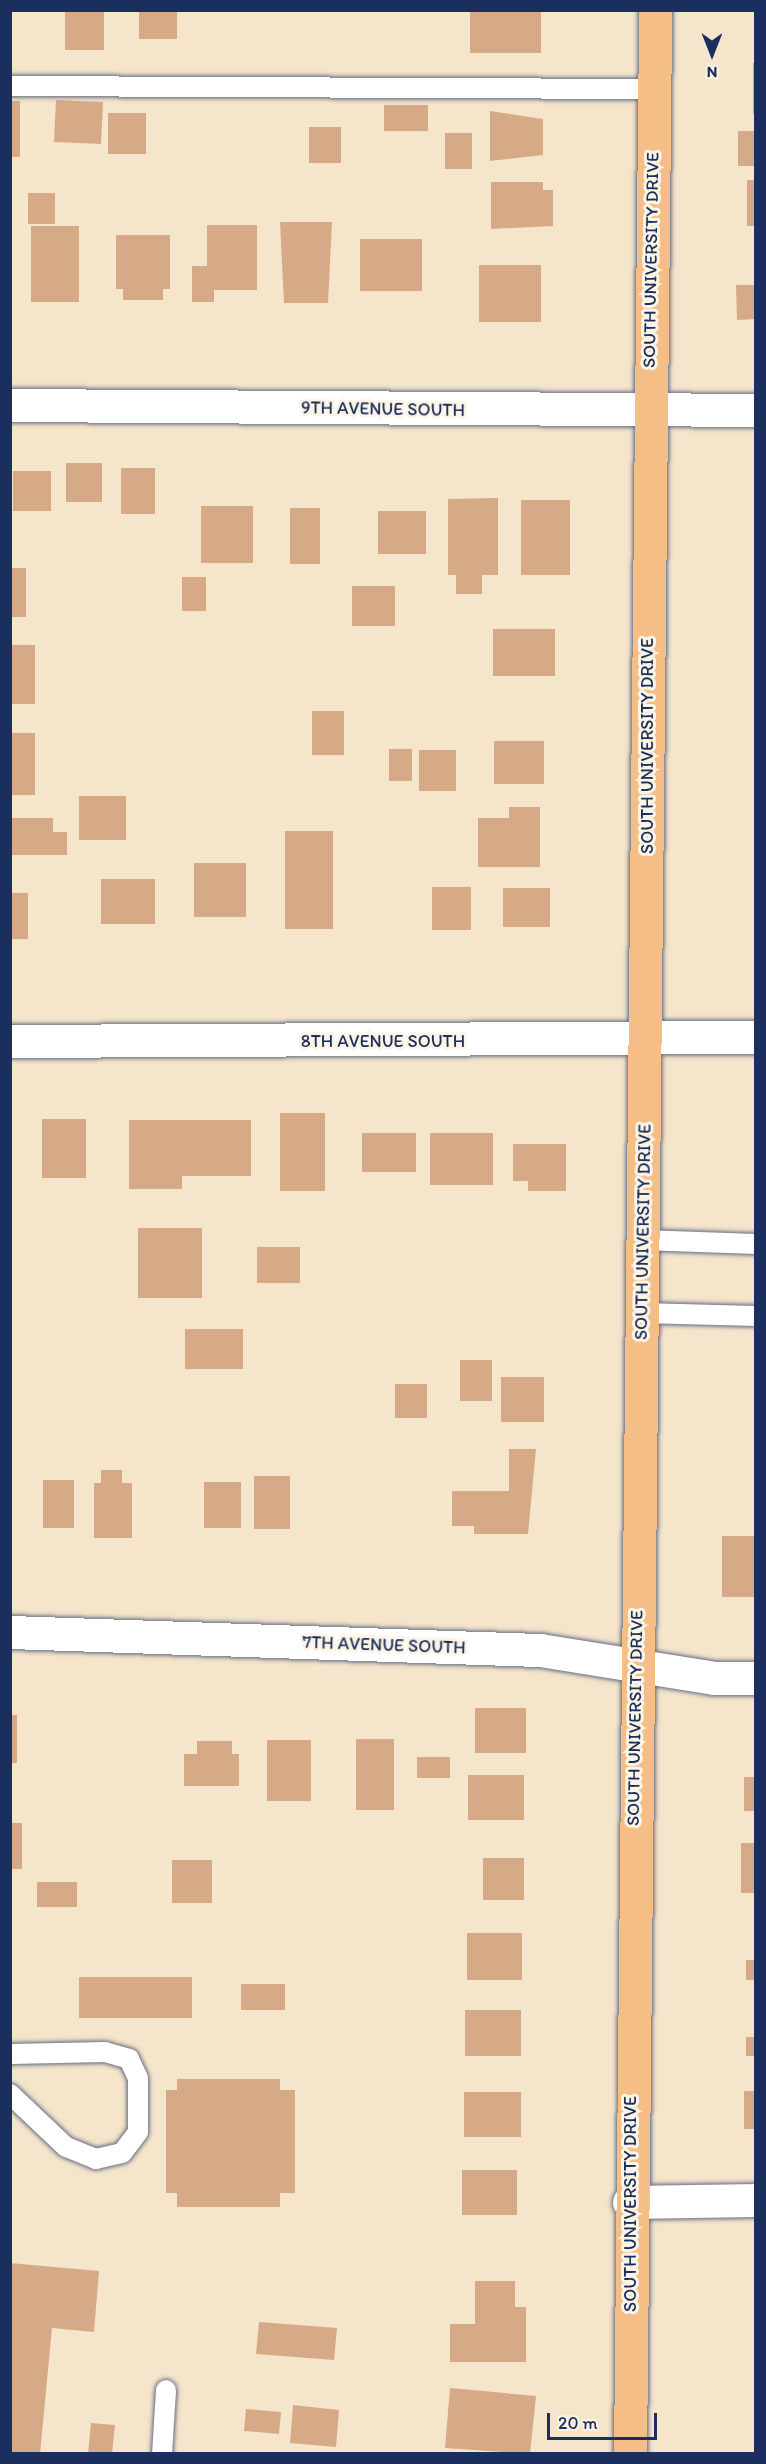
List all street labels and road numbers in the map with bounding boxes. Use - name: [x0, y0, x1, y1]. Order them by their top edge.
- street label: SOUTH UNIVERSITY DRIVE: [638, 153, 664, 367]
- street label: 9TH AVENUE SOUTH: [301, 397, 465, 421]
- street label: SOUTH UNIVERSITY DRIVE: [636, 639, 658, 853]
- street label: 8TH AVENUE SOUTH: [301, 1030, 465, 1052]
- street label: SOUTH UNIVERSITY DRIVE: [630, 1125, 656, 1339]
- street label: SOUTH UNIVERSITY DRIVE: [622, 1611, 648, 1825]
- street label: 7TH AVENUE SOUTH: [302, 1631, 466, 1659]
- street label: SOUTH UNIVERSITY DRIVE: [619, 2097, 641, 2311]

